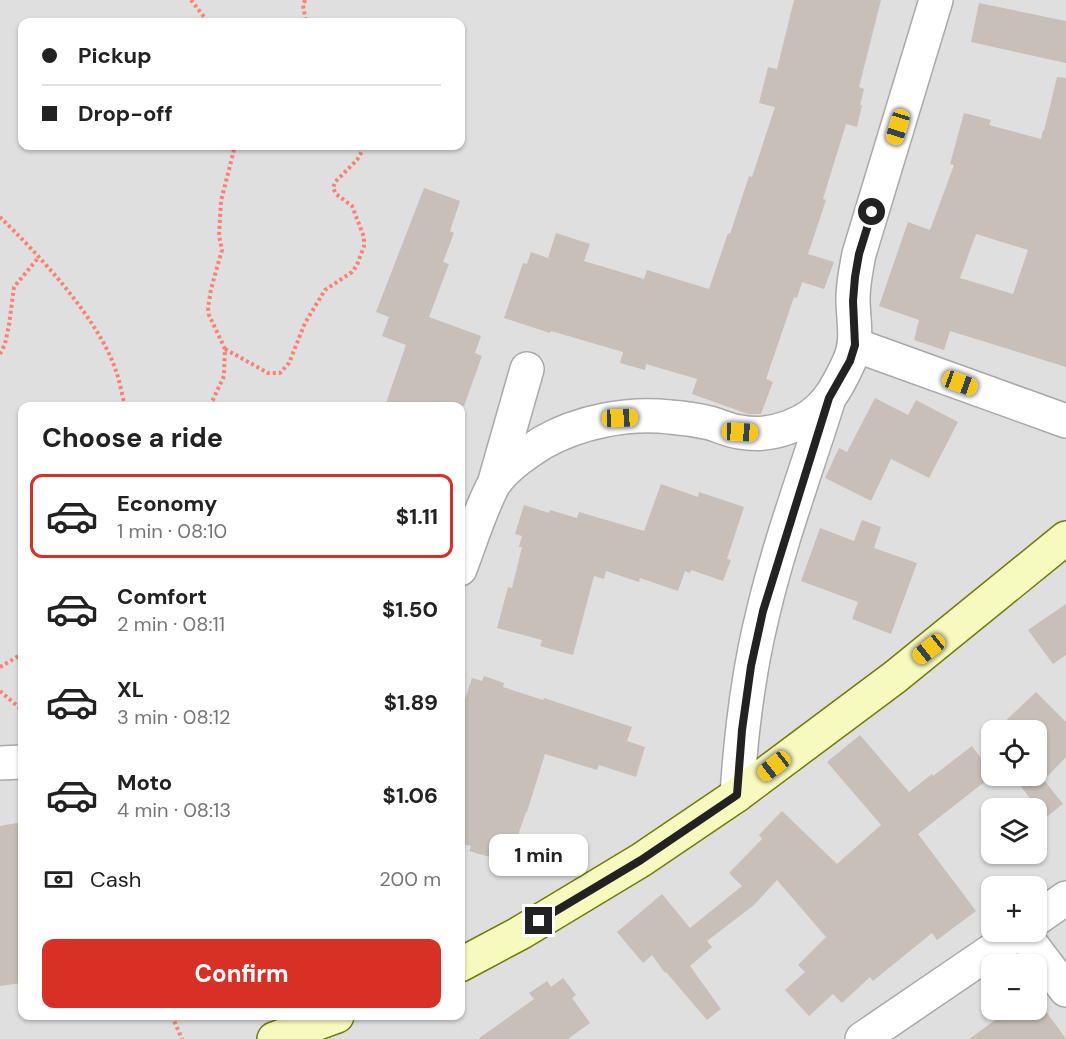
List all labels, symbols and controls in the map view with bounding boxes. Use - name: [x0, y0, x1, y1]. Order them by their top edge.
- text: Pickup: [78, 41, 152, 70]
- text: Drop-off: [78, 99, 173, 128]
- car: [884, 107, 912, 147]
- route start: [858, 198, 885, 225]
- car: [940, 368, 980, 398]
- car: [602, 408, 638, 428]
- text: Choose a ride: [42, 420, 223, 455]
- car: [722, 422, 758, 442]
- icon: car: [45, 489, 99, 543]
- text: Economy: [117, 489, 217, 518]
- text: $1.11: [396, 502, 438, 531]
- text: 1 min · 08:10: [117, 518, 227, 544]
- icon: car: [45, 582, 99, 636]
- text: Comfort: [117, 582, 207, 611]
- text: $1.50: [382, 595, 438, 624]
- text: 2 min · 08:11: [117, 611, 225, 637]
- car: [909, 631, 949, 667]
- icon: car: [45, 675, 99, 729]
- text: XL: [117, 675, 144, 704]
- text: $1.89: [384, 688, 438, 717]
- text: 3 min · 08:12: [117, 704, 230, 730]
- map controls: [981, 720, 1047, 1020]
- button: locate: [981, 720, 1047, 786]
- car: [754, 748, 794, 784]
- icon: car: [45, 768, 99, 822]
- text: Moto: [117, 768, 172, 797]
- text: $1.06: [383, 781, 438, 810]
- text: 4 min · 08:13: [117, 797, 231, 823]
- button: layers: [981, 798, 1047, 864]
- callout: 1 min: [490, 834, 588, 876]
- text: 1 min: [514, 842, 563, 868]
- icon: cash: [42, 863, 75, 896]
- text: Cash: [90, 865, 141, 894]
- text: 200 m: [379, 866, 441, 892]
- button: +: [981, 876, 1047, 942]
- route end: [525, 907, 552, 934]
- button: Confirm: [42, 939, 441, 1008]
- button: −: [981, 954, 1047, 1020]

